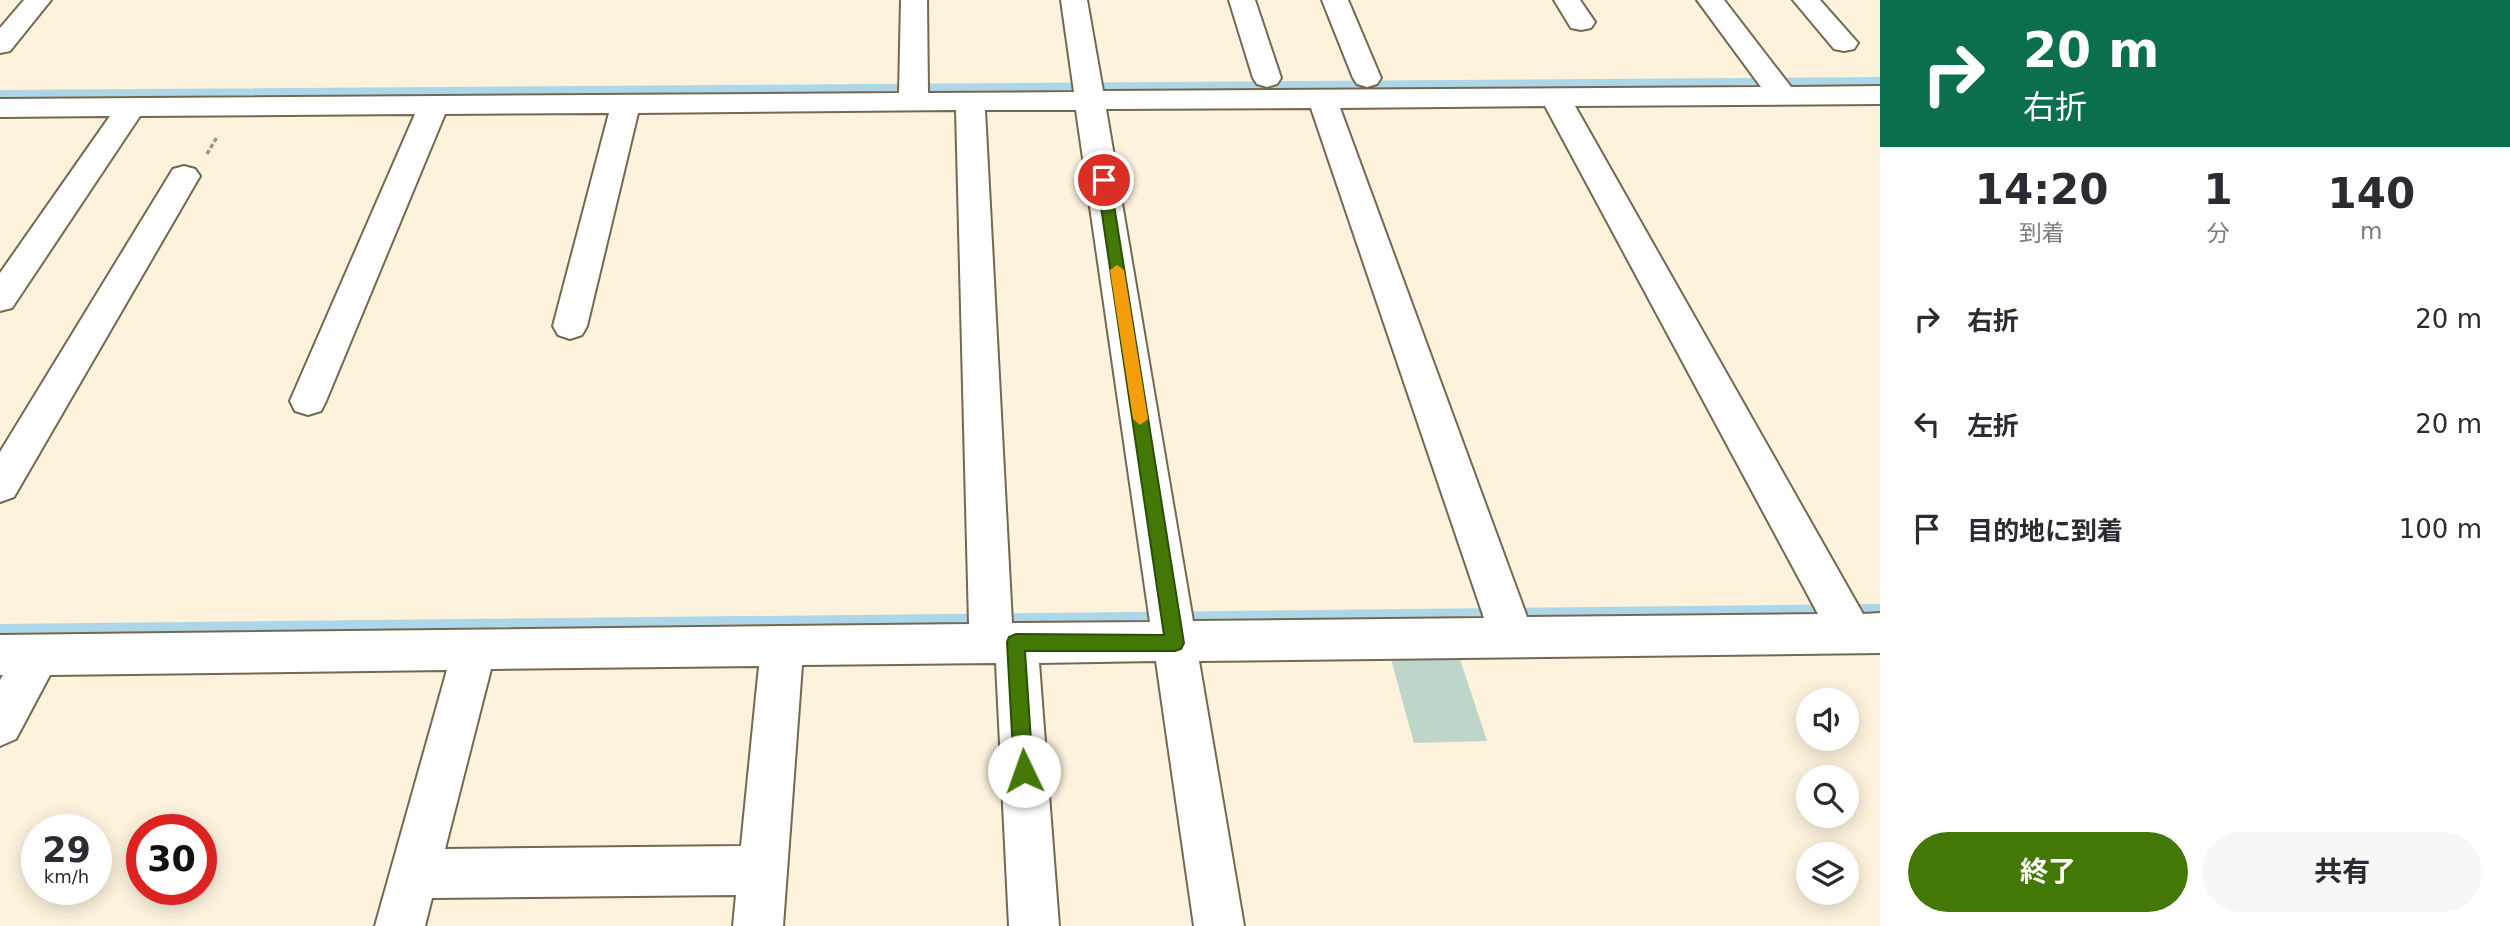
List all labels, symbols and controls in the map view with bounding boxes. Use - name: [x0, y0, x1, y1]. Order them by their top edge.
- text: 20 m: [2023, 22, 2159, 79]
- icon: right: [1908, 28, 1999, 119]
- text: 右折: [2023, 88, 2087, 126]
- pin: [1074, 150, 1134, 210]
- icon: arrive: [1085, 161, 1123, 199]
- text: 14:20: [1975, 165, 2109, 214]
- text: 1: [2203, 165, 2233, 214]
- text: 140: [2327, 169, 2415, 218]
- text: m: [2360, 218, 2383, 244]
- text: 到着: [2019, 220, 2065, 246]
- text: 分: [2207, 220, 2230, 246]
- icon: right: [1908, 300, 1946, 338]
- text: 20 m: [2415, 304, 2482, 334]
- text: 右折: [1967, 306, 2019, 336]
- icon: left: [1908, 405, 1946, 443]
- text: 20 m: [2415, 409, 2482, 439]
- text: 左折: [1967, 411, 2019, 441]
- icon: arrive: [1908, 510, 1946, 548]
- text: 100 m: [2399, 514, 2482, 544]
- text: 目的地に到着: [1967, 516, 2123, 546]
- map controls: [1796, 688, 1859, 905]
- button: sound: [1796, 688, 1859, 751]
- position arrow: [987, 734, 1061, 808]
- button: search: [1796, 765, 1859, 828]
- speed limit sign: 30: [126, 814, 217, 905]
- text: 29: [42, 830, 91, 870]
- button: 終了: [1908, 832, 2188, 912]
- button: 共有: [2202, 832, 2482, 912]
- button: layers: [1796, 842, 1859, 905]
- text: km/h: [44, 866, 89, 887]

